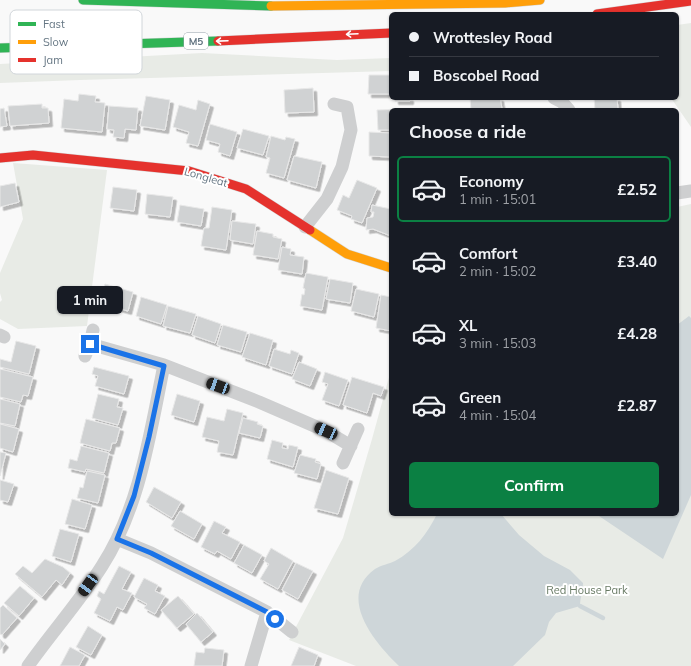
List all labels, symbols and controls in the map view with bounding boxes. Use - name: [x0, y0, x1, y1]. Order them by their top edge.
- legend: [10, 10, 142, 74]
- text: Fast: [43, 17, 65, 31]
- text: Wrottesley Road: [433, 28, 552, 47]
- one-way arrow: [346, 31, 359, 38]
- road number: M5: [184, 33, 208, 49]
- text: Slow: [43, 35, 69, 49]
- one-way arrow: [216, 37, 229, 44]
- text: Jam: [43, 53, 63, 67]
- text: Boscobel Road: [433, 66, 539, 85]
- text: Choose a ride: [409, 120, 526, 143]
- street label: Longleat: [183, 164, 229, 190]
- icon: car: [411, 171, 447, 207]
- text: Economy: [459, 172, 524, 191]
- text: £2.52: [617, 180, 657, 199]
- text: 1 min · 15:01: [459, 191, 536, 207]
- icon: car: [411, 243, 447, 279]
- text: Comfort: [459, 244, 517, 263]
- text: £3.40: [617, 252, 657, 271]
- text: 2 min · 15:02: [459, 263, 536, 279]
- callout: 1 min: [57, 286, 123, 314]
- text: 1 min: [73, 292, 107, 308]
- icon: car: [411, 315, 447, 351]
- text: XL: [459, 316, 477, 335]
- text: £4.28: [617, 324, 657, 343]
- route end: [81, 335, 99, 353]
- text: 3 min · 15:03: [459, 335, 536, 351]
- car: [205, 376, 231, 396]
- icon: car: [411, 387, 447, 423]
- text: Green: [459, 388, 501, 407]
- text: £2.87: [617, 396, 657, 415]
- text: 4 min · 15:04: [459, 407, 536, 423]
- car: [313, 421, 339, 441]
- button: Confirm: [409, 462, 659, 508]
- car: [76, 572, 100, 598]
- park label: Red House Park: [546, 583, 628, 597]
- route start: [266, 610, 284, 628]

